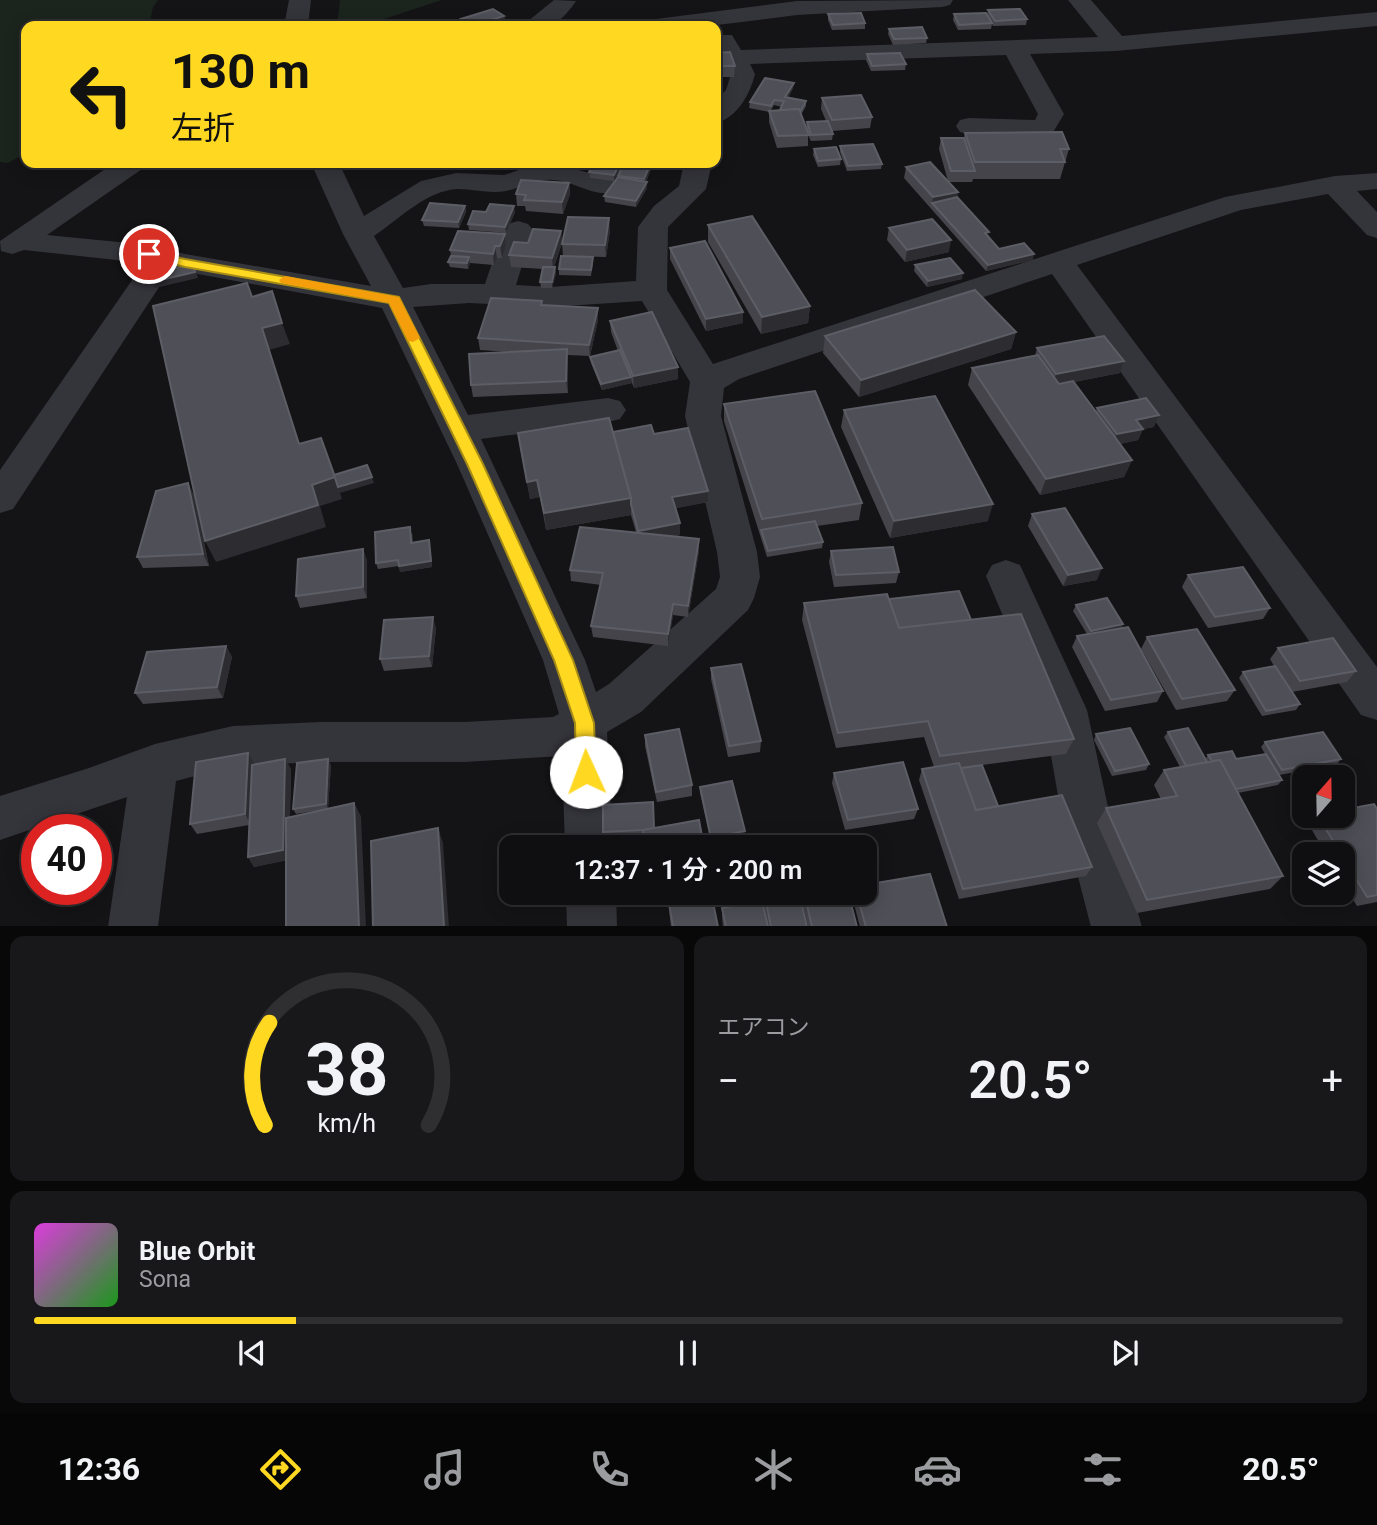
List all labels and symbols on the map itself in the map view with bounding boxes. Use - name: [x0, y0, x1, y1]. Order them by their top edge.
- pin: [119, 224, 179, 284]
- position arrow: [549, 735, 623, 809]
- north arrow: [1292, 765, 1354, 828]
- speed limit sign: 40: [21, 814, 112, 905]

